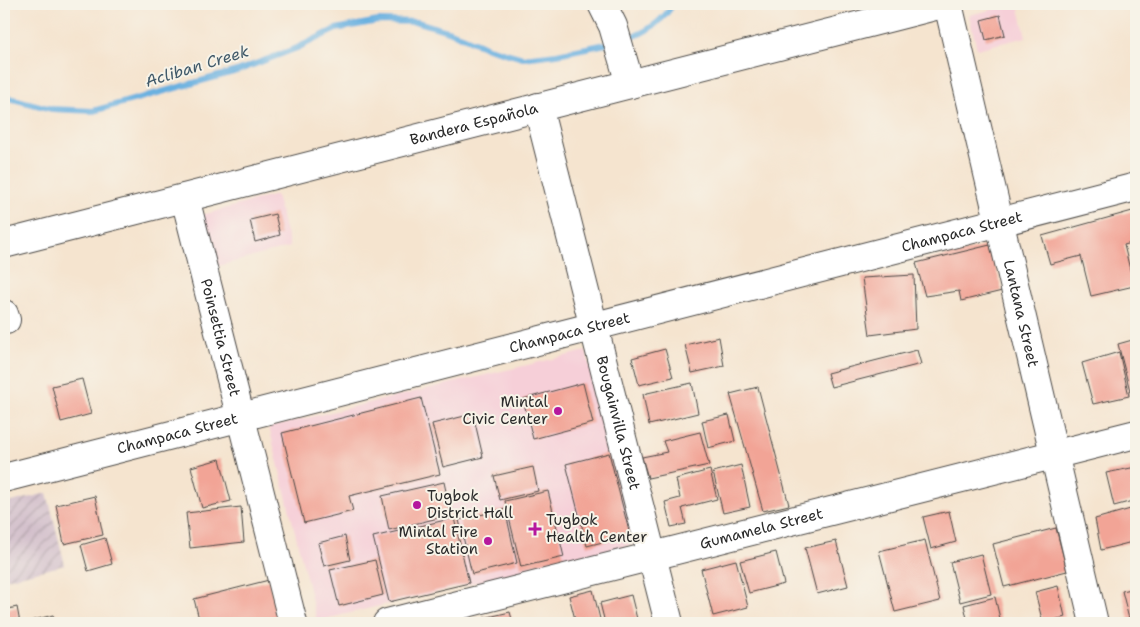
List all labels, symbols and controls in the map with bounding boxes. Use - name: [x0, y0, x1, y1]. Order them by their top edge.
- water label: Acliban Creek: [143, 40, 251, 92]
- street label: Bandera Española: [408, 98, 541, 150]
- street label: Champaca Street: [899, 207, 1024, 257]
- street label: Lantana Street: [999, 258, 1043, 369]
- street label: Poinsettia Street: [196, 277, 245, 399]
- street label: Champaca Street: [507, 307, 632, 358]
- street label: Bougainvilla Street: [592, 354, 645, 492]
- place label: Mintal Civic Center: [462, 392, 548, 429]
- marker: Mintal Civic Center: [552, 405, 564, 417]
- street label: Champaca Street: [115, 408, 240, 459]
- place label: Tugbok District Hall: [427, 486, 513, 523]
- marker: Tugbok District Hall: [411, 499, 423, 511]
- street label: Gumamela Street: [697, 503, 825, 554]
- place label: Tugbok Health Center: [546, 510, 647, 547]
- place label: Mintal Fire Station: [398, 522, 478, 559]
- marker: Tugbok Health Center: [528, 522, 542, 536]
- marker: Mintal Fire Station: [482, 535, 494, 547]

